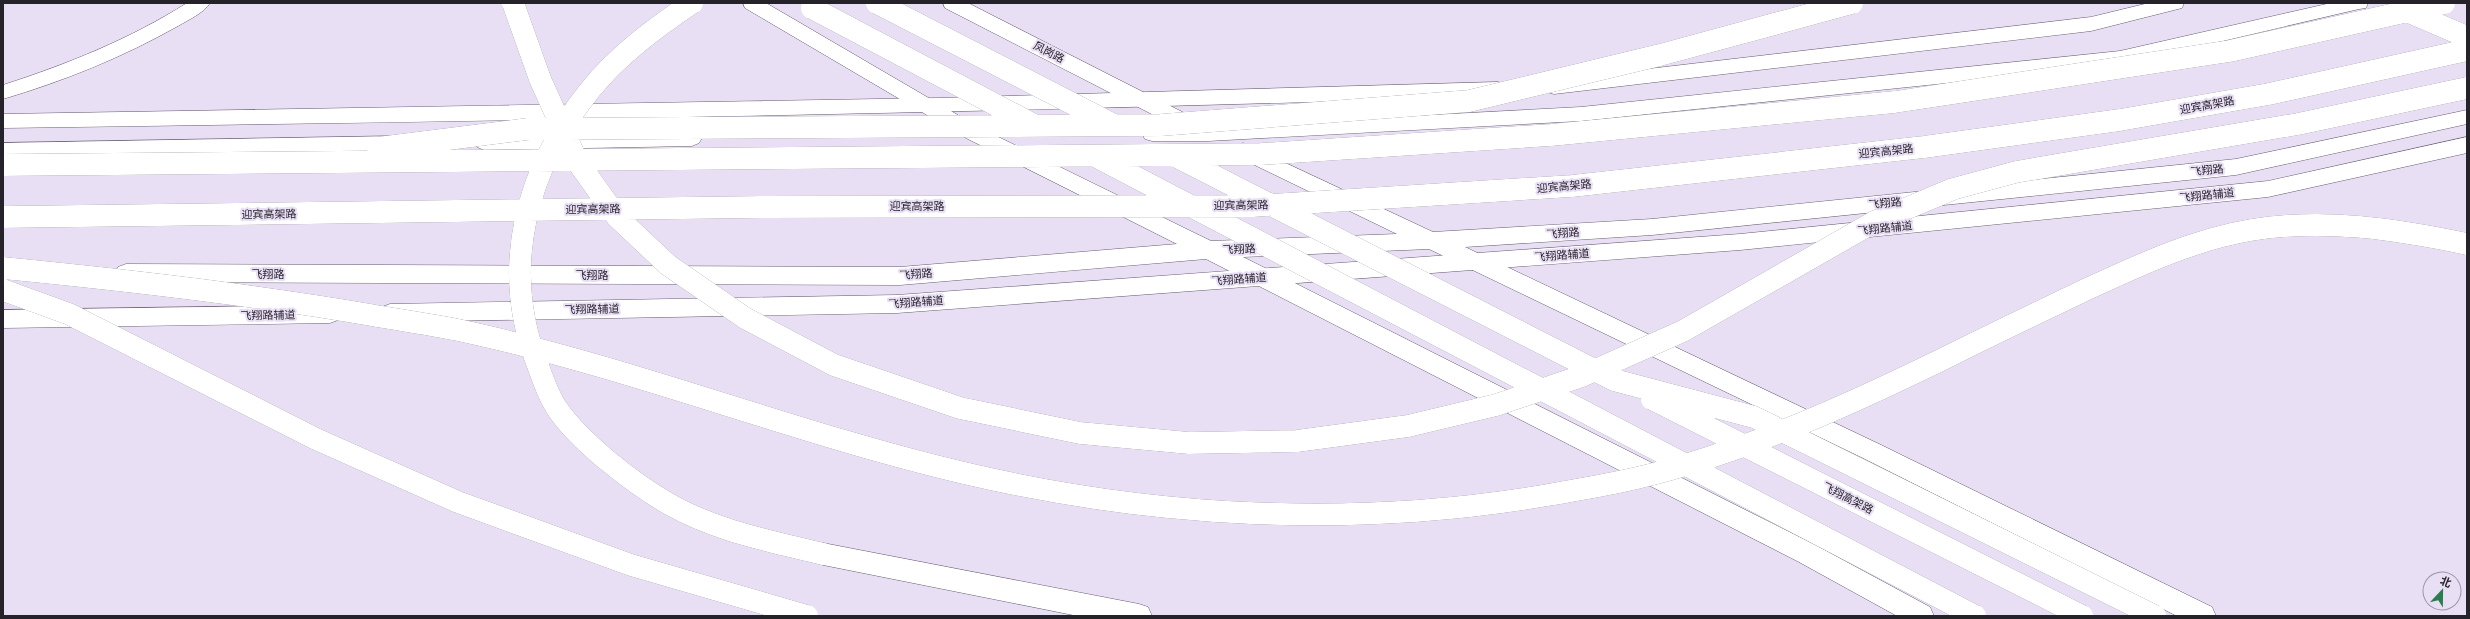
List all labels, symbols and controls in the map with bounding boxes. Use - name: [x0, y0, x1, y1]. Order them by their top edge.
- street label: 凤岗路: [1031, 39, 1066, 66]
- street label: 迎宾高架路: [2179, 94, 2235, 117]
- street label: 迎宾高架路: [1858, 142, 1914, 161]
- street label: 飞翔路: [2190, 162, 2224, 179]
- street label: 迎宾高架路: [1536, 178, 1592, 195]
- street label: 飞翔路辅道: [2179, 186, 2235, 205]
- street label: 飞翔路: [1868, 195, 1902, 212]
- street label: 迎宾高架路: [1213, 199, 1269, 212]
- street label: 迎宾高架路: [890, 200, 945, 213]
- street label: 迎宾高架路: [565, 203, 621, 216]
- street label: 迎宾高架路: [241, 208, 297, 221]
- street label: 飞翔路辅道: [1857, 219, 1913, 238]
- street label: 飞翔路: [1546, 226, 1580, 241]
- street label: 飞翔路: [1222, 242, 1256, 257]
- street label: 飞翔路辅道: [1534, 247, 1590, 264]
- street label: 飞翔路: [899, 267, 933, 282]
- street label: 飞翔路: [252, 268, 285, 281]
- street label: 飞翔路: [576, 269, 609, 282]
- street label: 飞翔路辅道: [1211, 271, 1267, 288]
- street label: 飞翔路辅道: [888, 294, 944, 311]
- street label: 飞翔路辅道: [564, 303, 620, 316]
- street label: 飞翔路辅道: [240, 309, 296, 322]
- street label: 飞翔高架路: [1820, 480, 1875, 517]
- north arrow: [2422, 571, 2462, 611]
- text: 北: [2438, 574, 2453, 590]

